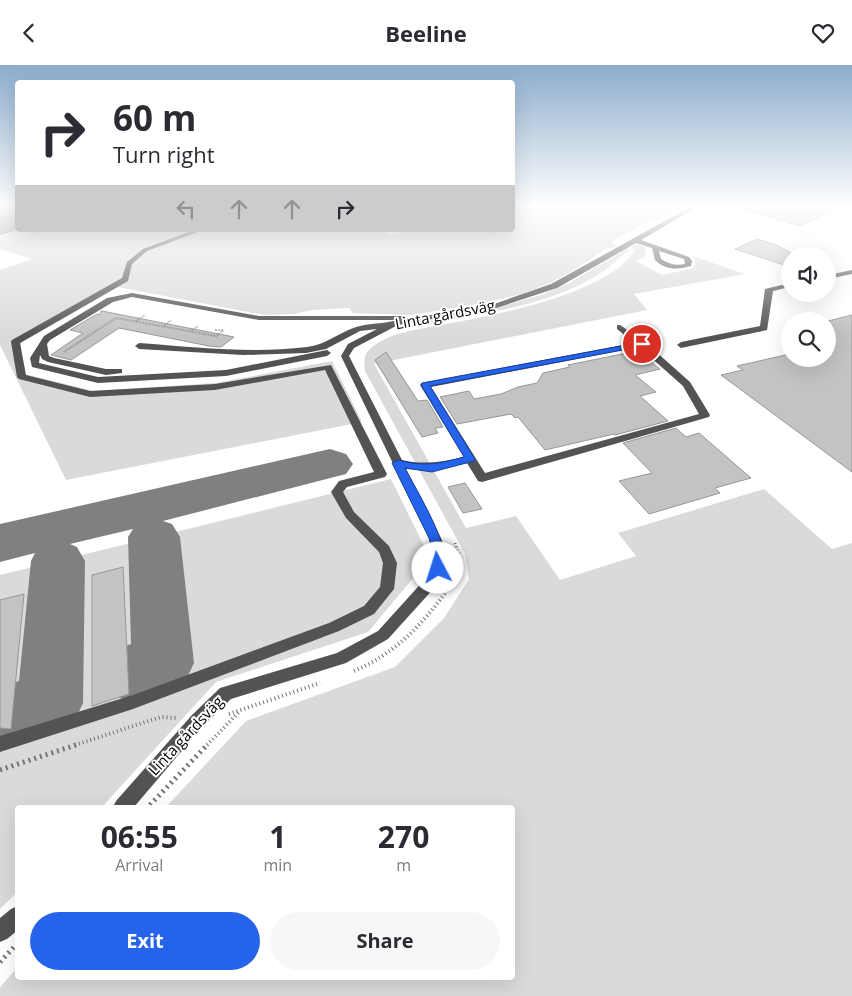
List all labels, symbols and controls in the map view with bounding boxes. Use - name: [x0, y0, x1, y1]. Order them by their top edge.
- text: Beeline: [385, 18, 467, 48]
- icon: back: [15, 19, 43, 47]
- icon: heart: [809, 19, 837, 47]
- text: 60 m: [113, 94, 196, 141]
- icon: right: [30, 100, 95, 165]
- text: Turn right: [113, 139, 215, 169]
- icon: left: [172, 195, 200, 223]
- icon: ahead: [225, 195, 253, 223]
- icon: ahead: [278, 195, 306, 223]
- icon: right: [331, 195, 359, 223]
- map controls: [781, 247, 836, 367]
- button: sound: [781, 247, 836, 302]
- street label: Linta gårdsväg: [393, 295, 496, 334]
- button: search: [781, 312, 836, 367]
- pin: [621, 323, 663, 365]
- icon: arrive: [628, 330, 656, 358]
- position arrow: [411, 541, 463, 593]
- street label: Linta gårdsväg: [143, 691, 227, 779]
- text: 06:55: [101, 816, 178, 857]
- text: 1: [269, 816, 286, 857]
- text: 270: [378, 816, 429, 857]
- text: Arrival: [115, 854, 163, 876]
- text: min: [264, 854, 292, 876]
- text: m: [396, 854, 411, 876]
- button: Exit: [30, 912, 260, 970]
- button: Share: [270, 912, 500, 970]

